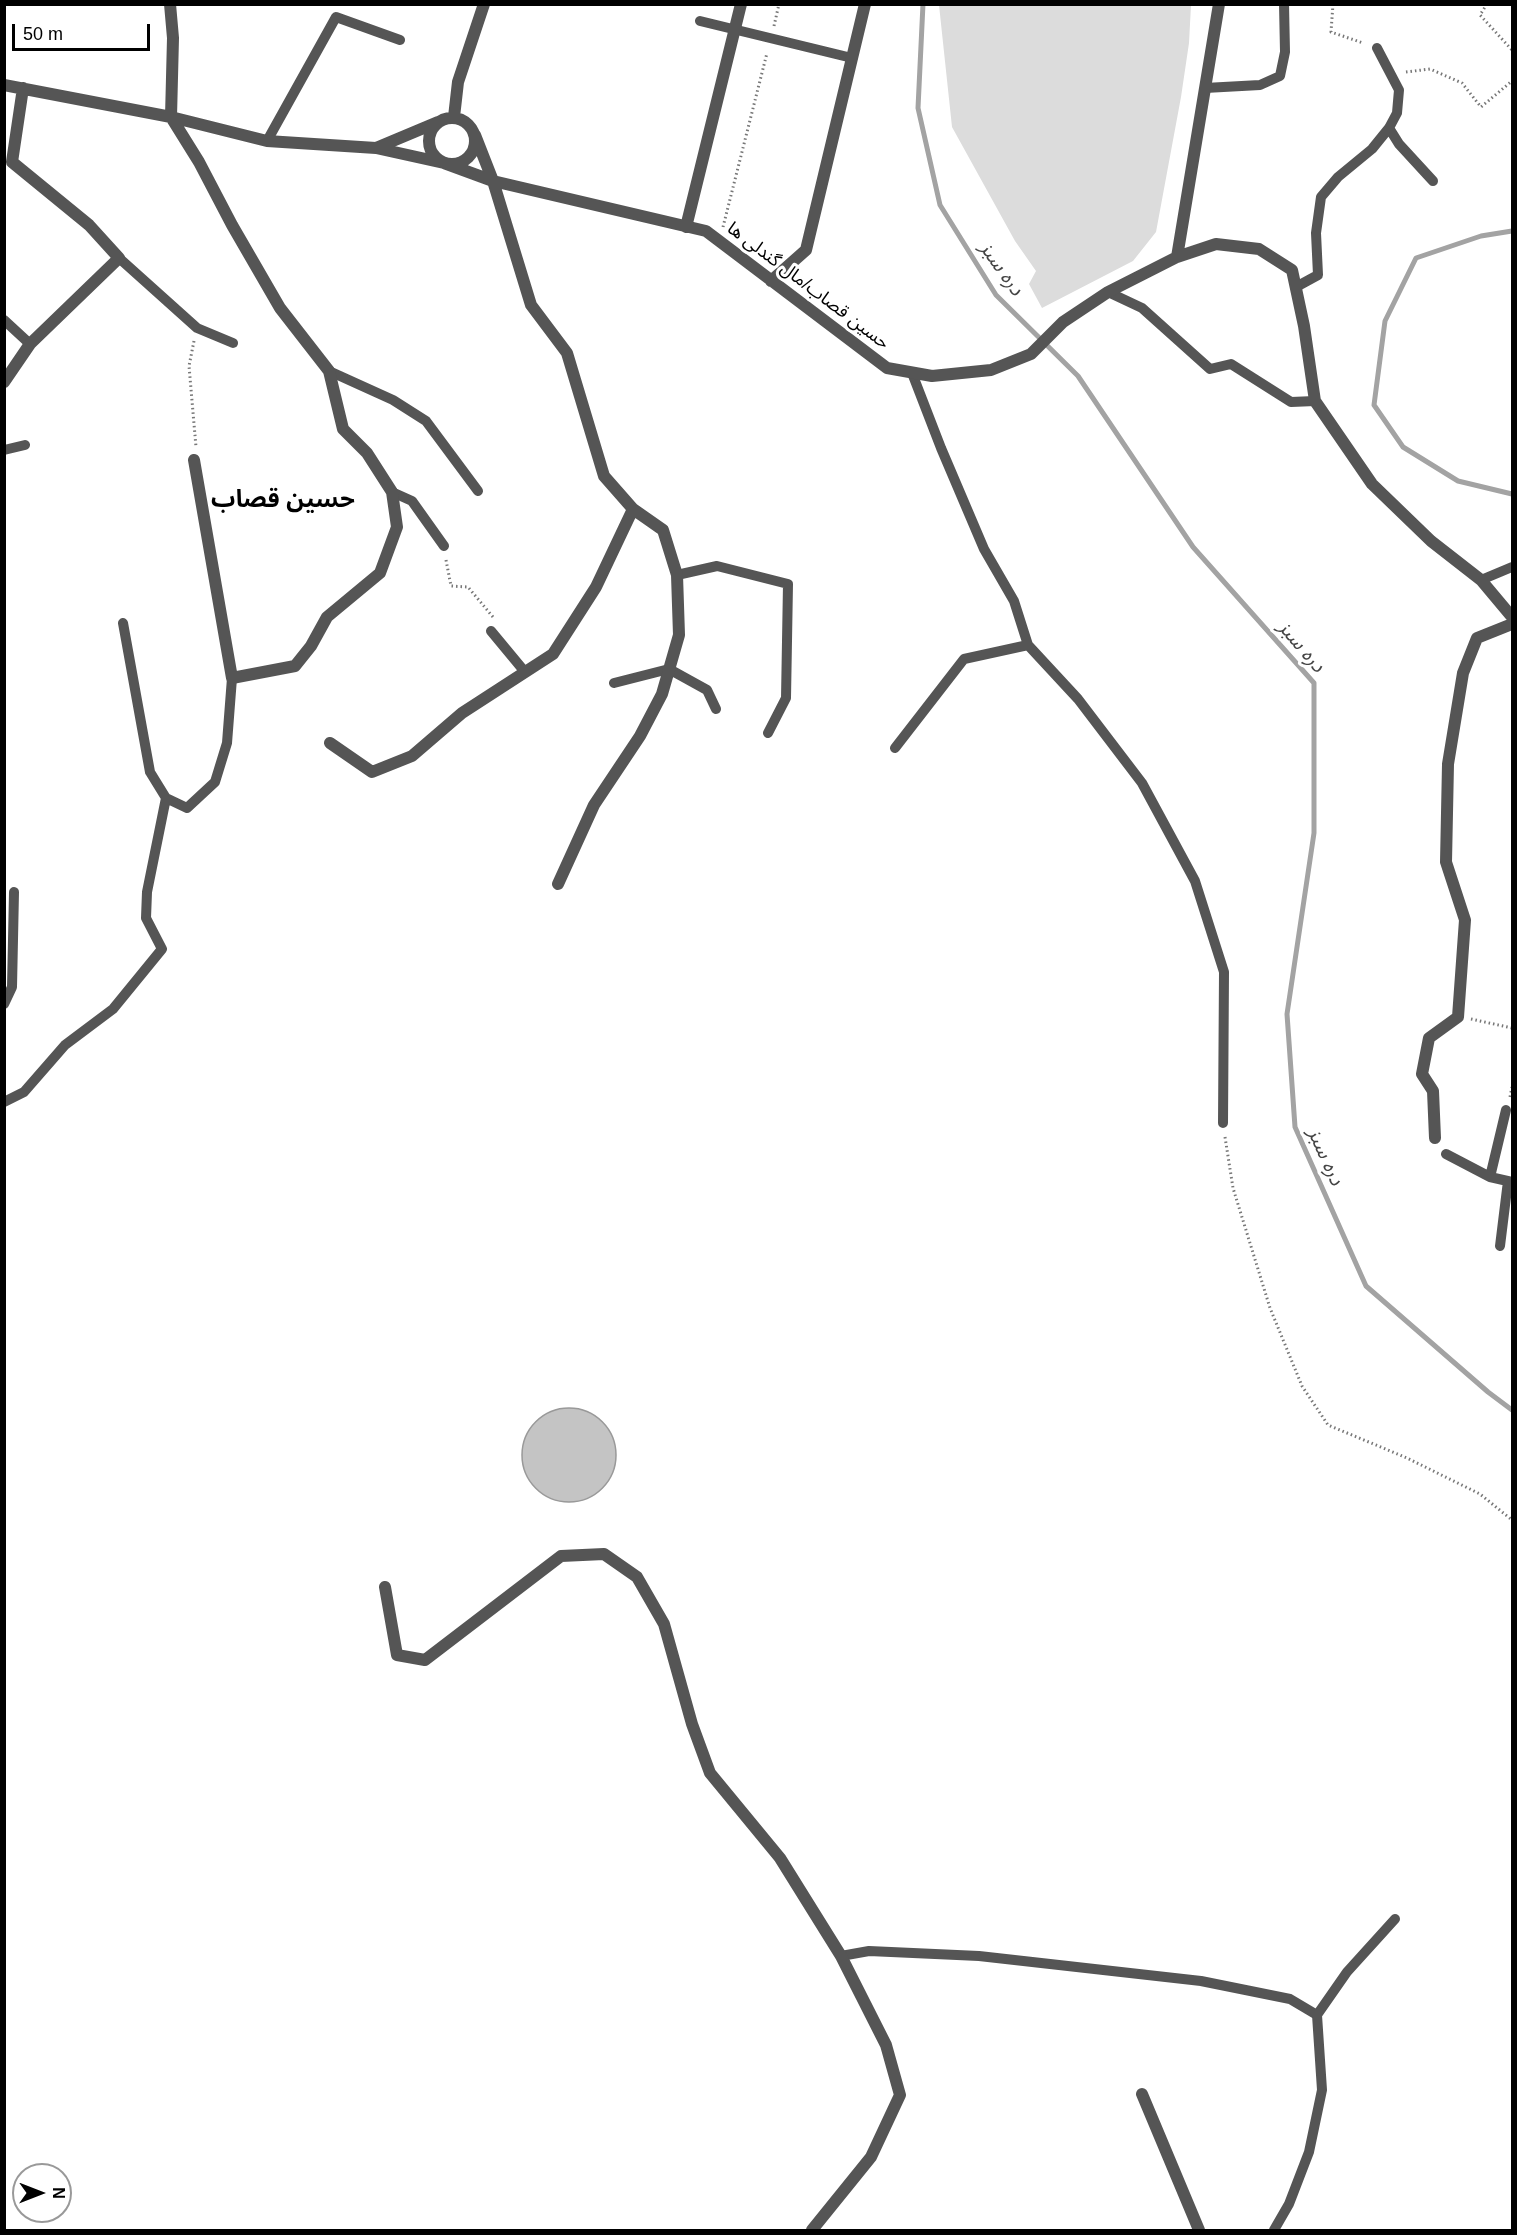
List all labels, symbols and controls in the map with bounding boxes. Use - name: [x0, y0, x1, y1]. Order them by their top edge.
- scale bar: [15, 12, 153, 50]
- text: 50 m: [23, 24, 63, 44]
- street label: حسین قصاب/مال گندلی ها: [722, 218, 894, 354]
- water label: دره سبز: [974, 237, 1028, 301]
- district label: حسین قصاب: [211, 486, 355, 514]
- water label: دره سبز: [1272, 616, 1330, 678]
- water label: دره سبز: [1302, 1125, 1348, 1189]
- north arrow: [12, 2163, 72, 2223]
- text: N: [50, 2187, 67, 2199]

